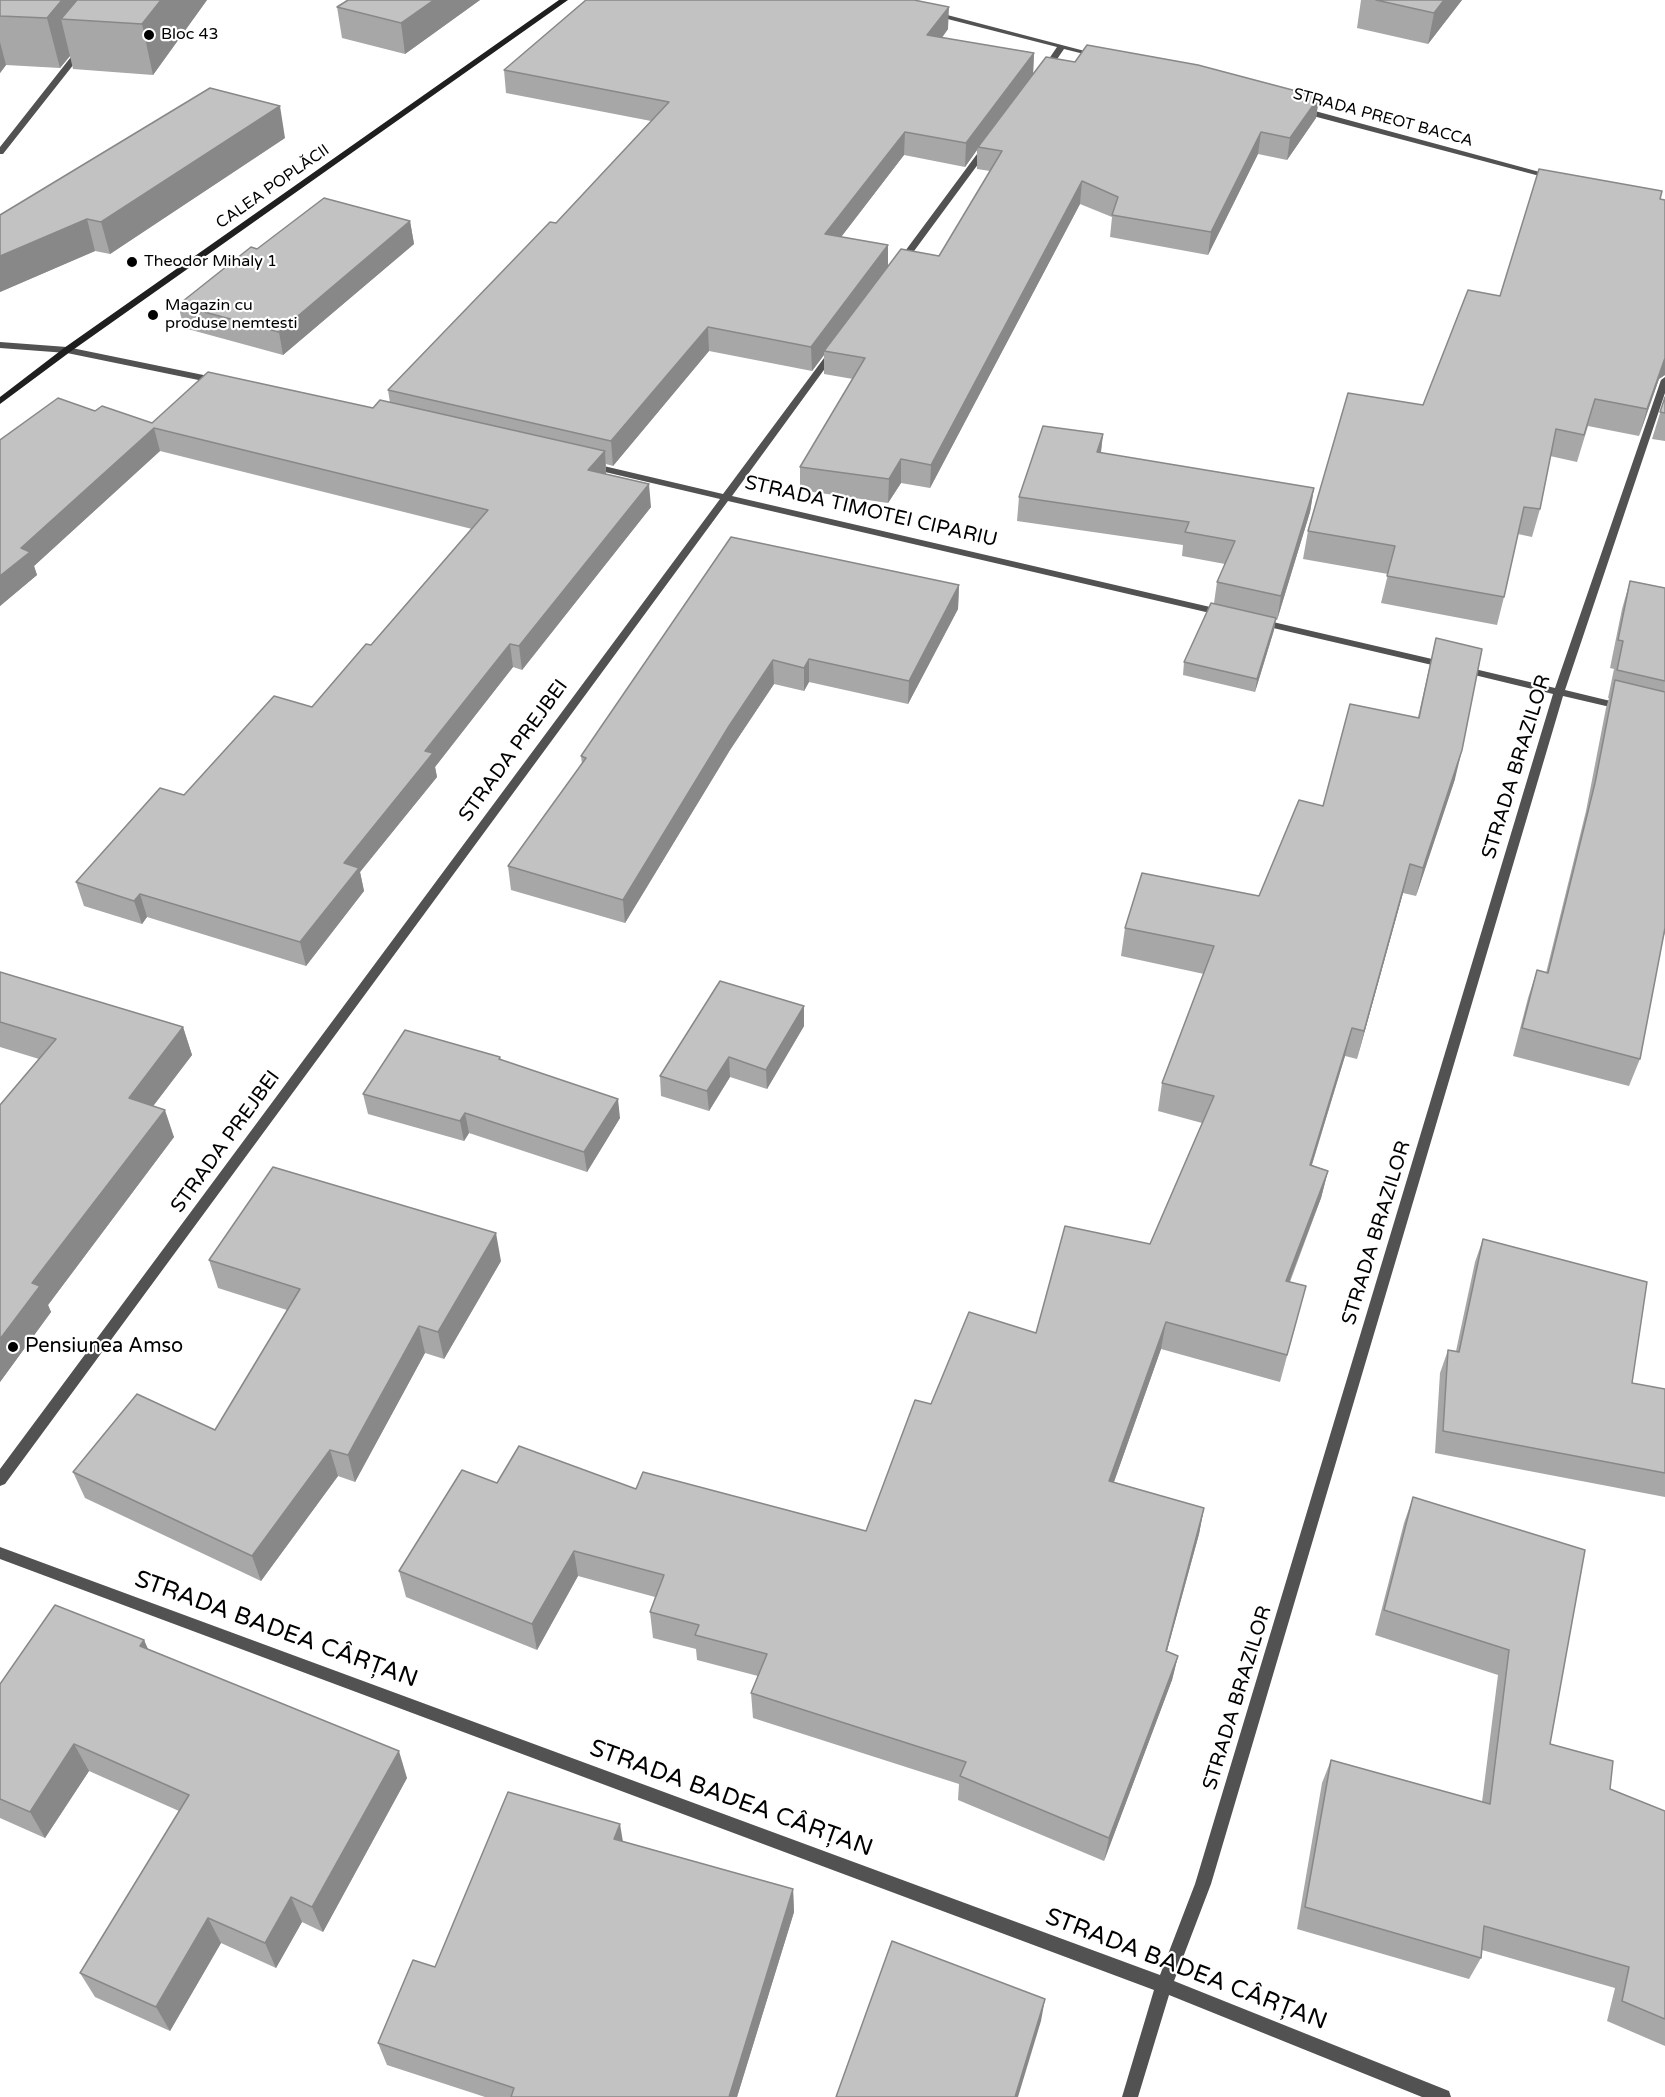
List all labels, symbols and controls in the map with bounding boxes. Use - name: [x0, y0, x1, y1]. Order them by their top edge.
- place label: Bloc 43: [161, 25, 218, 45]
- marker: Bloc 43: [142, 28, 156, 42]
- street label: STRADA PREOT BACCA: [1291, 85, 1475, 151]
- street label: CALEA POPLĂCII: [213, 141, 333, 233]
- place label: Theodor Mihaly 1: [144, 252, 277, 272]
- marker: Theodor Mihaly 1: [125, 255, 139, 269]
- place label: Magazin cu produse nemtesti: [165, 296, 298, 334]
- marker: Magazin cu produse nemtesti: [146, 308, 160, 322]
- street label: STRADA TIMOTEI CIPARIU: [742, 471, 1000, 553]
- street label: STRADA BRAZILOR: [1478, 672, 1556, 862]
- street label: STRADA PREJBEI: [454, 675, 574, 827]
- street label: STRADA PREJBEI: [166, 1066, 286, 1218]
- street label: STRADA BRAZILOR: [1338, 1138, 1416, 1328]
- place label: Pensiunea Amso: [25, 1335, 183, 1359]
- marker: Pensiunea Amso: [6, 1340, 20, 1354]
- street label: STRADA BADEA CÂRȚAN: [130, 1565, 422, 1695]
- street label: STRADA BRAZILOR: [1199, 1603, 1277, 1793]
- street label: STRADA BADEA CÂRȚAN: [585, 1734, 877, 1864]
- street label: STRADA BADEA CÂRȚAN: [1041, 1903, 1331, 2037]

